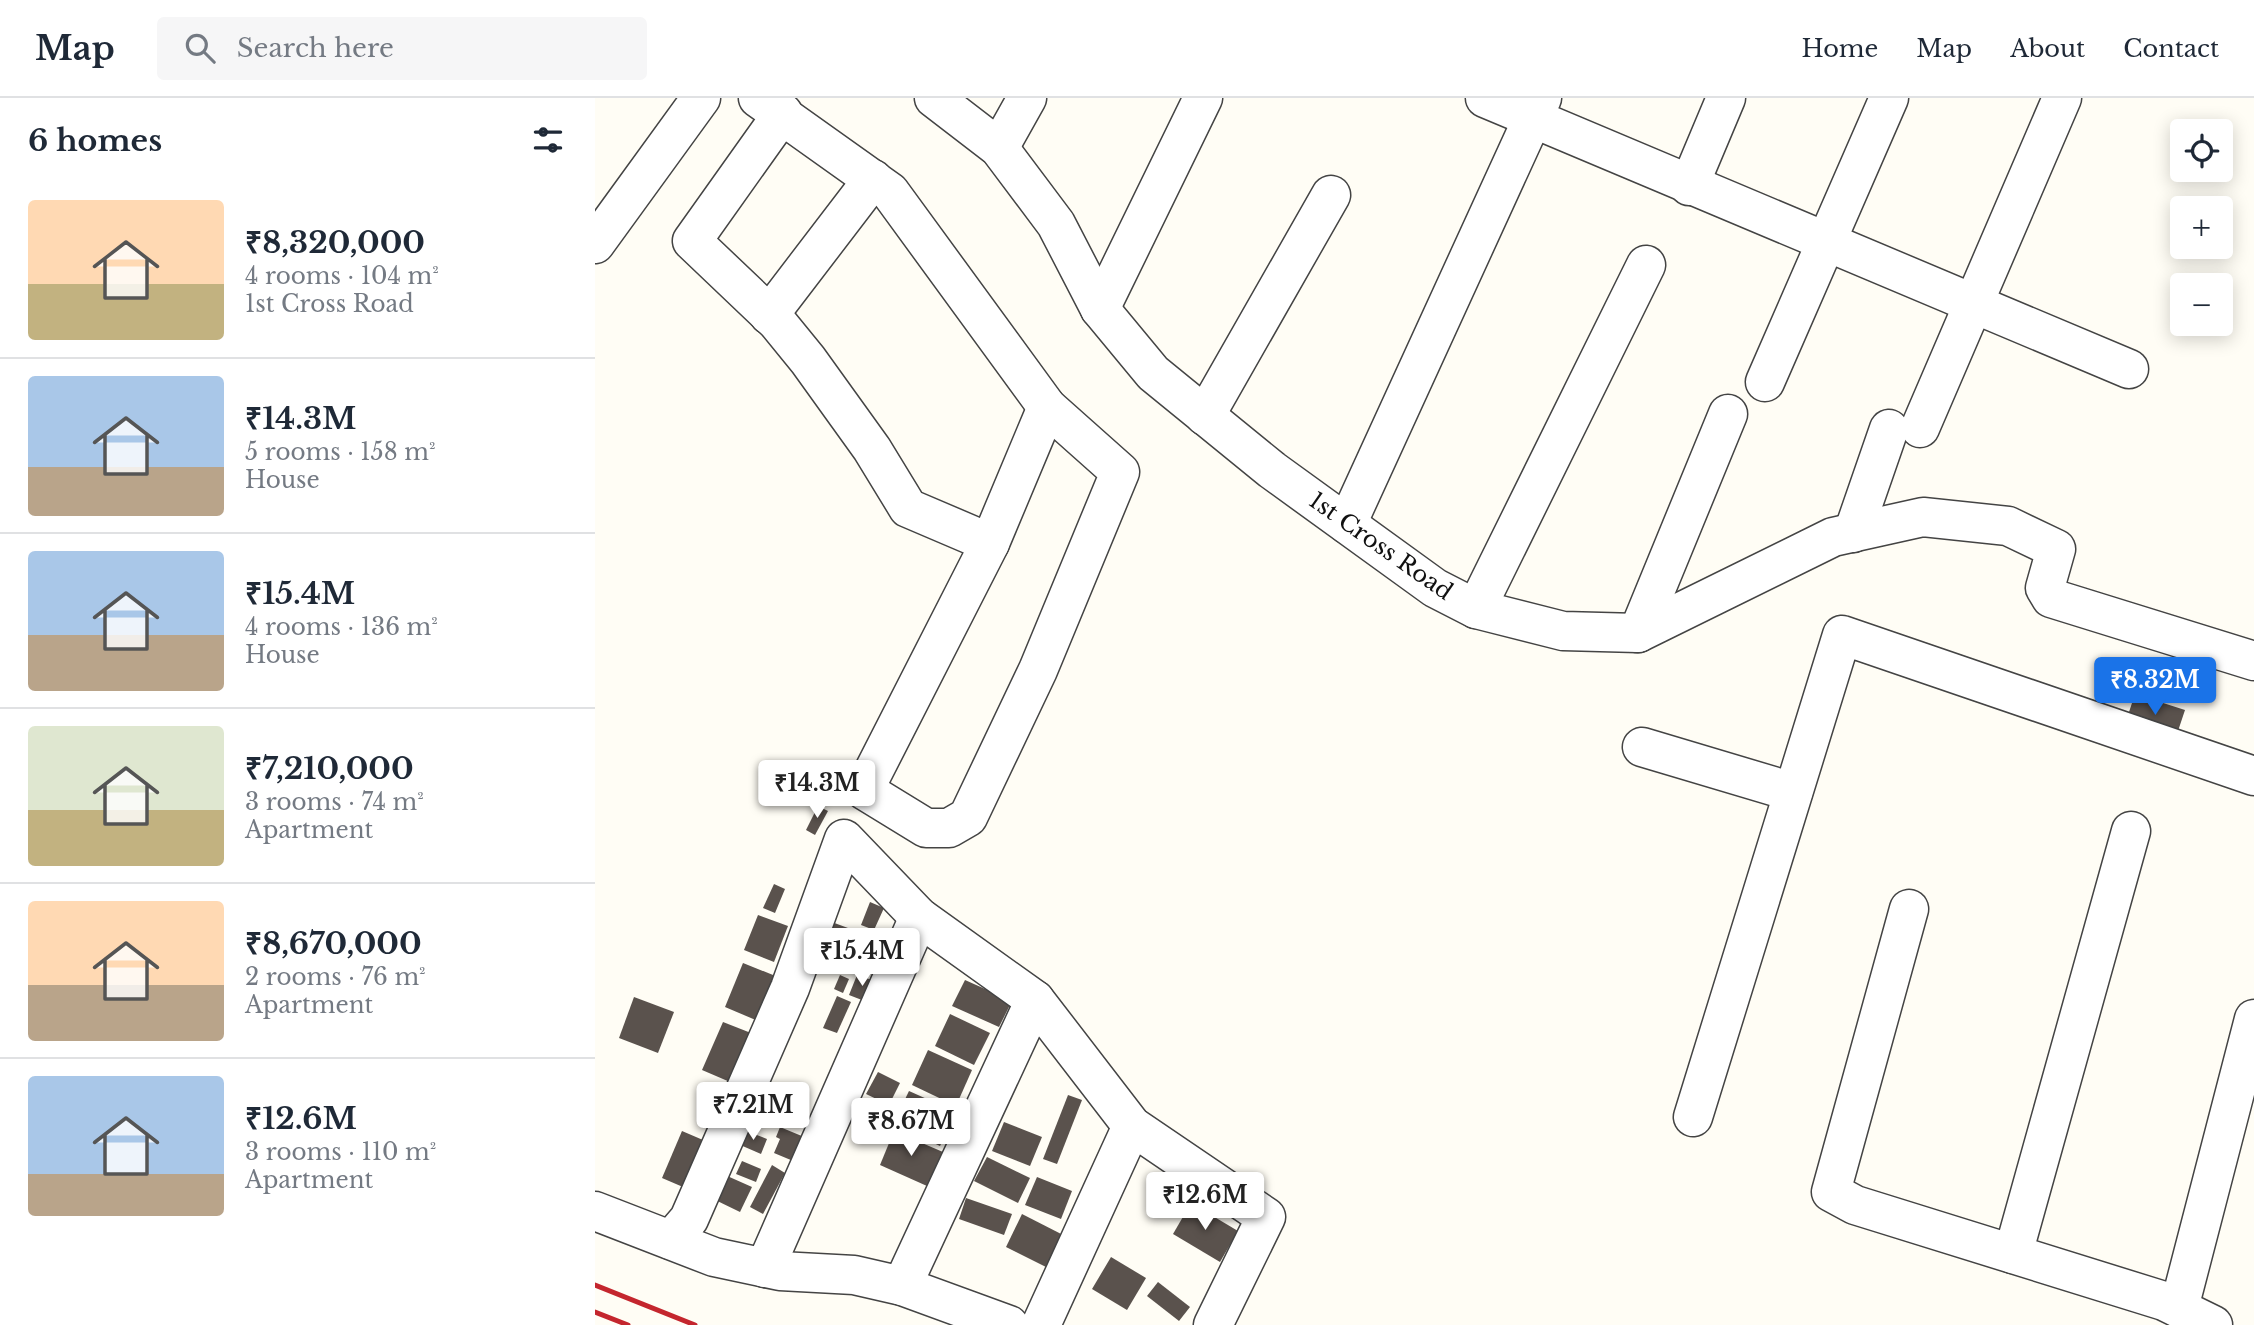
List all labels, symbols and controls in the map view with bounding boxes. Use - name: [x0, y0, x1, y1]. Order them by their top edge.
- search box: [157, 17, 647, 80]
- text: Map: [35, 28, 115, 69]
- icon: search: [181, 29, 219, 67]
- text: Search here: [237, 32, 394, 64]
- text: Home: [1802, 34, 1878, 63]
- text: Map: [1916, 34, 1972, 63]
- text: About: [2010, 34, 2085, 63]
- text: Contact: [2123, 34, 2219, 63]
- map controls: [2170, 119, 2233, 336]
- button: locate: [2170, 119, 2233, 182]
- icon: filters: [529, 121, 567, 159]
- text: 6 homes: [28, 122, 162, 159]
- button: +: [2170, 196, 2233, 259]
- text: ₹8,320,000: [245, 224, 425, 261]
- icon: home: [84, 228, 168, 312]
- text: 4 rooms · 104 m²: [245, 262, 439, 290]
- button: −: [2170, 273, 2233, 336]
- text: 1st Cross Road: [245, 290, 414, 318]
- text: ₹14.3M: [245, 400, 356, 437]
- icon: home: [84, 404, 168, 488]
- text: 5 rooms · 158 m²: [245, 438, 435, 466]
- text: House: [245, 466, 320, 494]
- street label: 1st Cross Road: [1304, 486, 1458, 606]
- text: ₹15.4M: [245, 575, 355, 612]
- icon: home: [84, 579, 168, 663]
- text: 4 rooms · 136 m²: [245, 613, 438, 641]
- text: House: [245, 641, 320, 669]
- pin: ₹8.32M: [2098, 658, 2212, 717]
- text: ₹8.32M: [2110, 666, 2200, 694]
- text: ₹7,210,000: [245, 750, 414, 787]
- icon: home: [84, 754, 168, 838]
- pin: ₹14.3M: [760, 760, 874, 820]
- text: ₹14.3M: [774, 769, 860, 797]
- text: 3 rooms · 74 m²: [245, 788, 424, 816]
- text: Apartment: [245, 816, 373, 844]
- text: ₹8,670,000: [245, 925, 422, 962]
- pin: ₹15.4M: [805, 928, 919, 988]
- icon: home: [84, 929, 168, 1013]
- text: ₹15.4M: [820, 937, 904, 965]
- text: 2 rooms · 76 m²: [245, 963, 426, 991]
- text: Apartment: [245, 991, 373, 1019]
- pin: ₹7.21M: [696, 1082, 810, 1142]
- text: ₹7.21M: [712, 1091, 794, 1119]
- pin: ₹8.67M: [854, 1098, 968, 1158]
- text: ₹12.6M: [245, 1100, 357, 1137]
- icon: home: [84, 1104, 168, 1188]
- text: ₹8.67M: [867, 1107, 955, 1135]
- text: 3 rooms · 110 m²: [245, 1138, 436, 1166]
- text: Apartment: [245, 1166, 373, 1194]
- pin: ₹12.6M: [1148, 1172, 1262, 1232]
- text: ₹12.6M: [1162, 1181, 1248, 1209]

